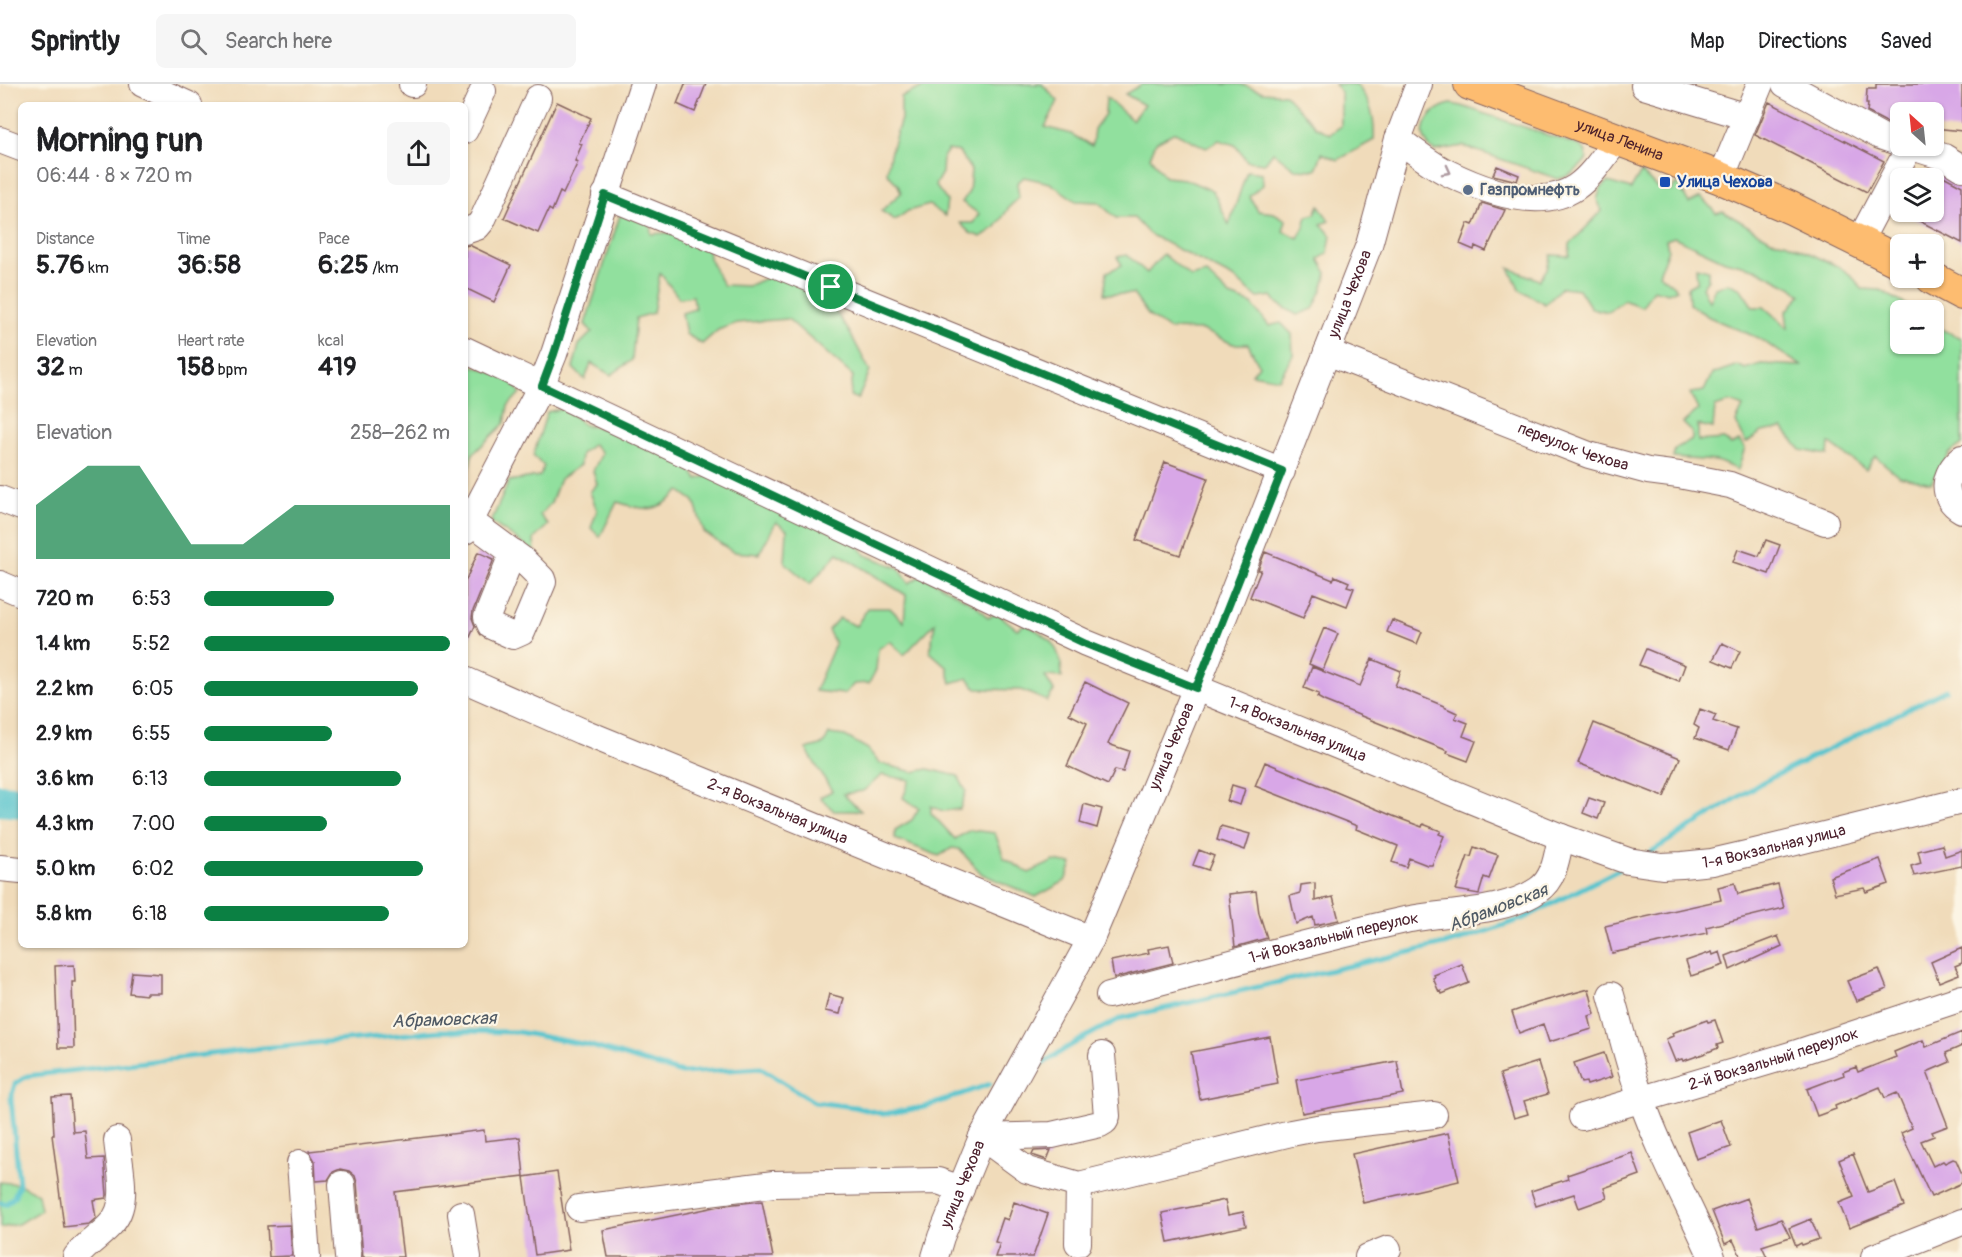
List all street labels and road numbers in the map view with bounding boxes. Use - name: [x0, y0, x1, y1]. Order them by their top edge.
- street label: улица Ленина: [1573, 114, 1666, 166]
- street label: улица Чехова: [1323, 247, 1376, 342]
- street label: переулок Чехова: [1515, 418, 1631, 475]
- street label: 1-я Вокзальная улица: [1225, 692, 1369, 766]
- street label: улица Чехова: [1144, 700, 1199, 794]
- street label: 2-я Вокзальная улица: [704, 774, 851, 849]
- street label: 1-я Вокзальная улица: [1701, 820, 1848, 873]
- street label: 1-й Вокзальный переулок: [1247, 908, 1420, 968]
- street label: 2-й Вокзальный переулок: [1686, 1023, 1861, 1095]
- street label: улица Чехова: [935, 1137, 990, 1232]

